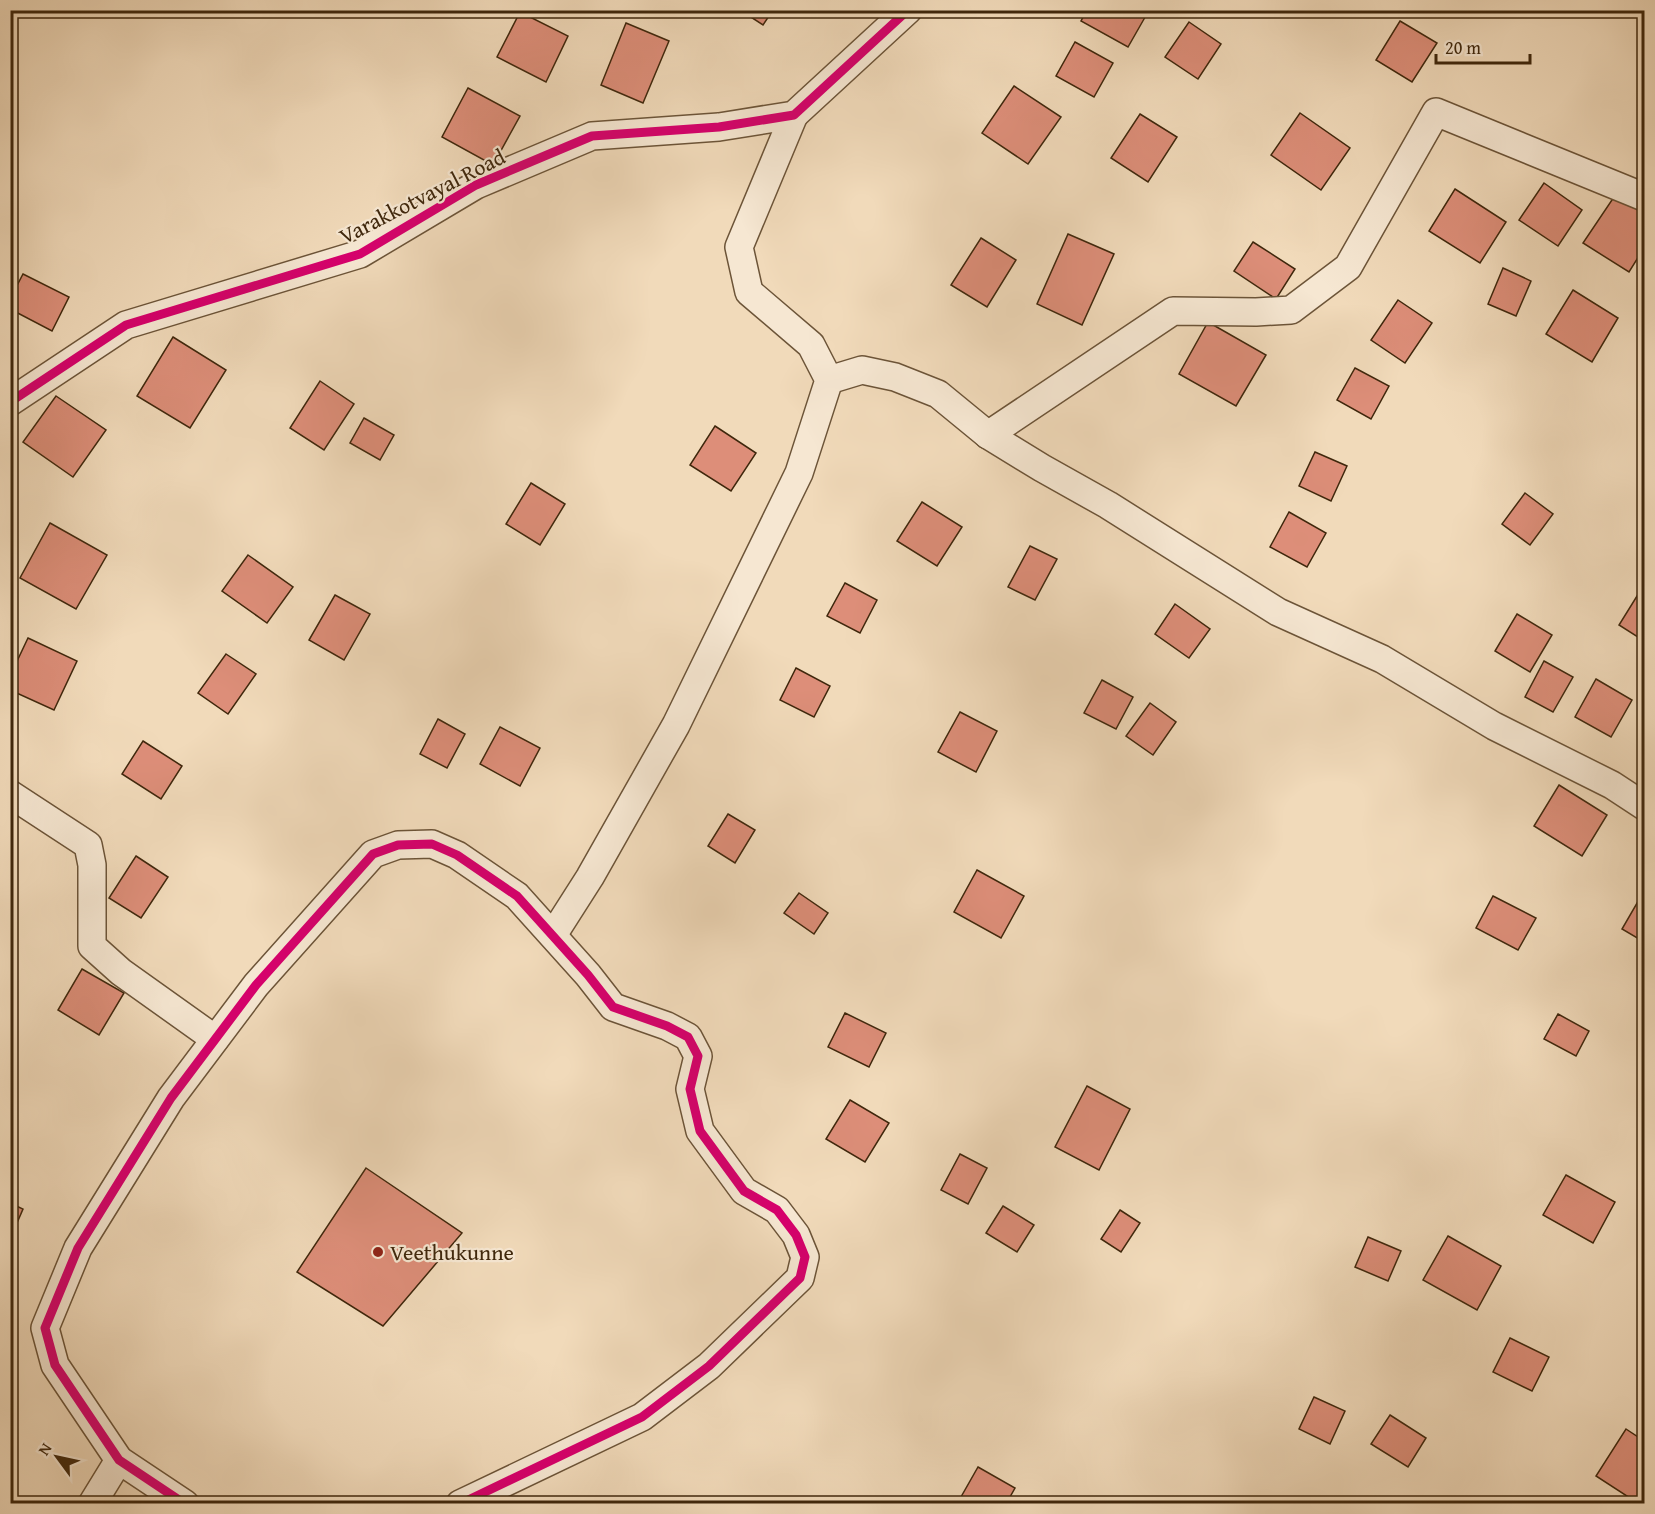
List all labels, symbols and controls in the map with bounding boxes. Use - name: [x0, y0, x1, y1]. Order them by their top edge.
- scale bar: [1436, 27, 1530, 65]
- text: 20 m: [1445, 34, 1481, 61]
- street label: Varakkotvayal Road: [333, 140, 511, 252]
- place label: Veethukunne: [390, 1236, 514, 1268]
- marker: Veethukunne: [371, 1245, 385, 1259]
- north arrow: [27, 1427, 87, 1487]
- text: N: [31, 1438, 58, 1460]

